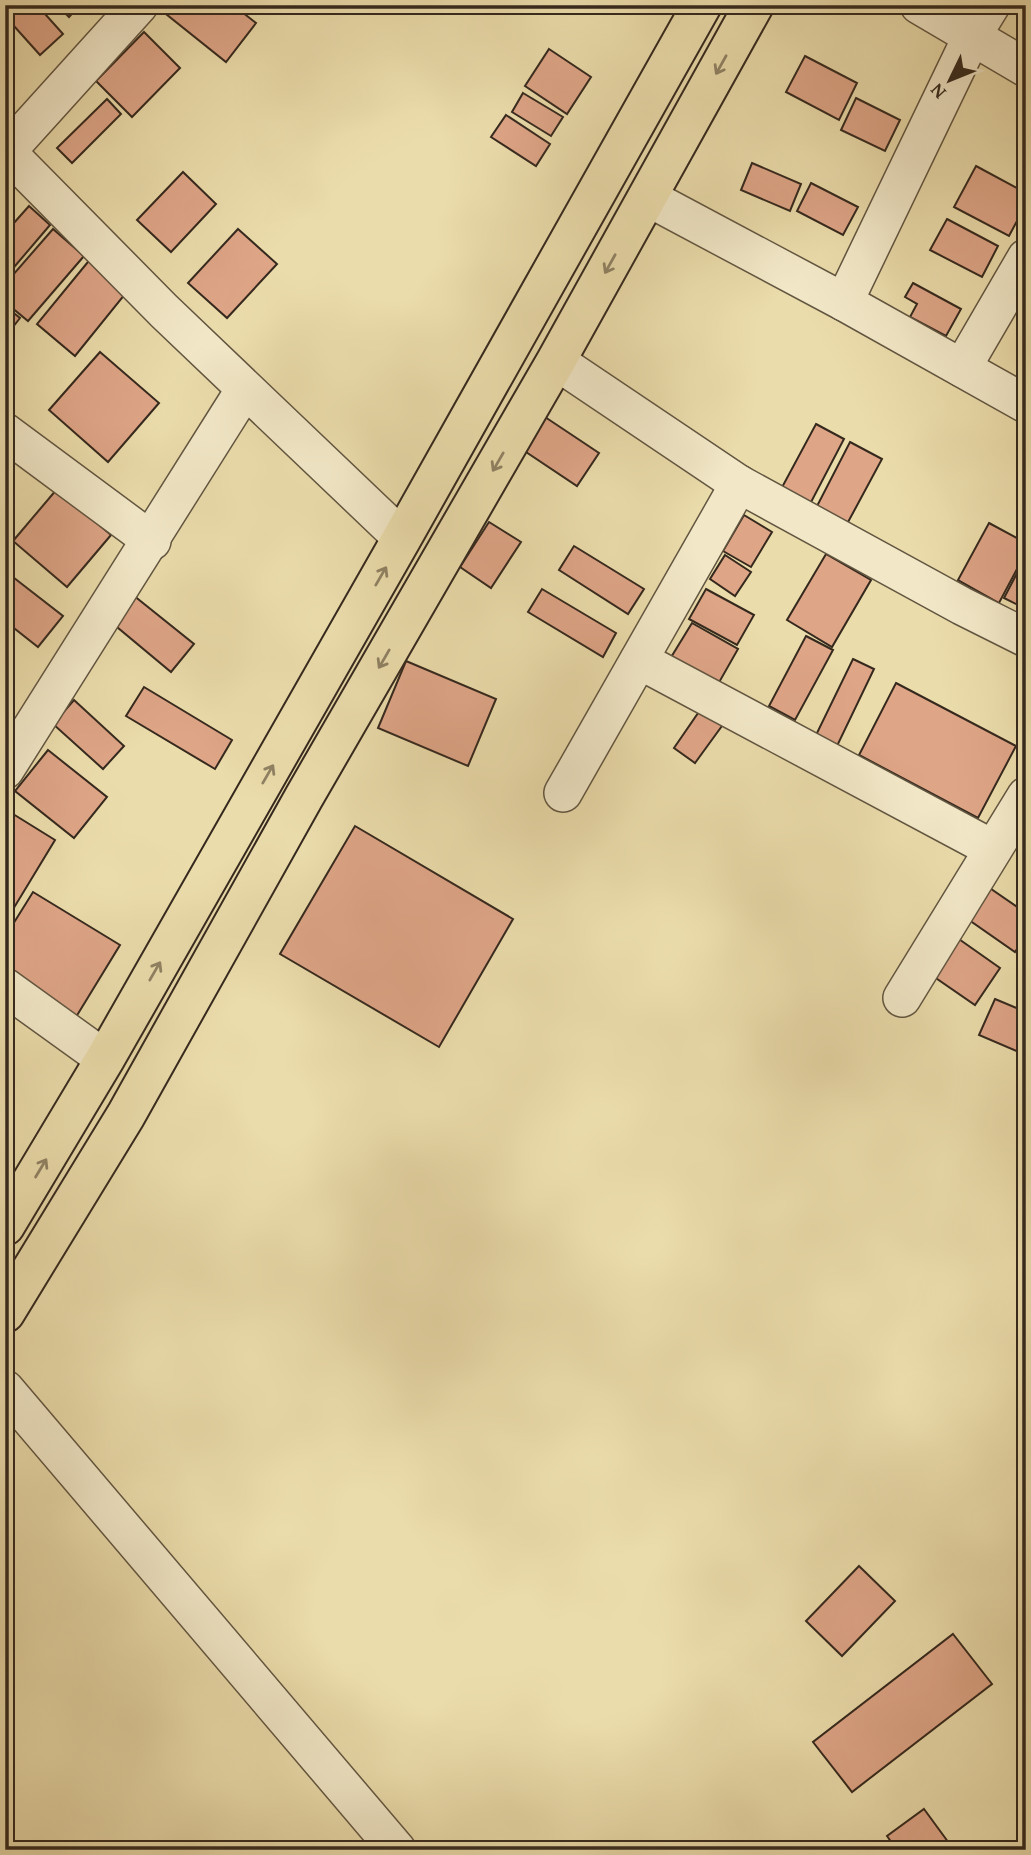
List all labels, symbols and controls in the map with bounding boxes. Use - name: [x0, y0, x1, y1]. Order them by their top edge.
- north arrow: [916, 46, 986, 116]
- one-way arrow: [714, 54, 727, 75]
- text: N: [923, 77, 952, 106]
- one-way arrow: [603, 253, 616, 274]
- one-way arrow: [491, 451, 505, 471]
- one-way arrow: [375, 566, 388, 587]
- one-way arrow: [377, 648, 391, 668]
- one-way arrow: [261, 764, 275, 784]
- one-way arrow: [148, 962, 162, 982]
- one-way arrow: [34, 1158, 48, 1178]

